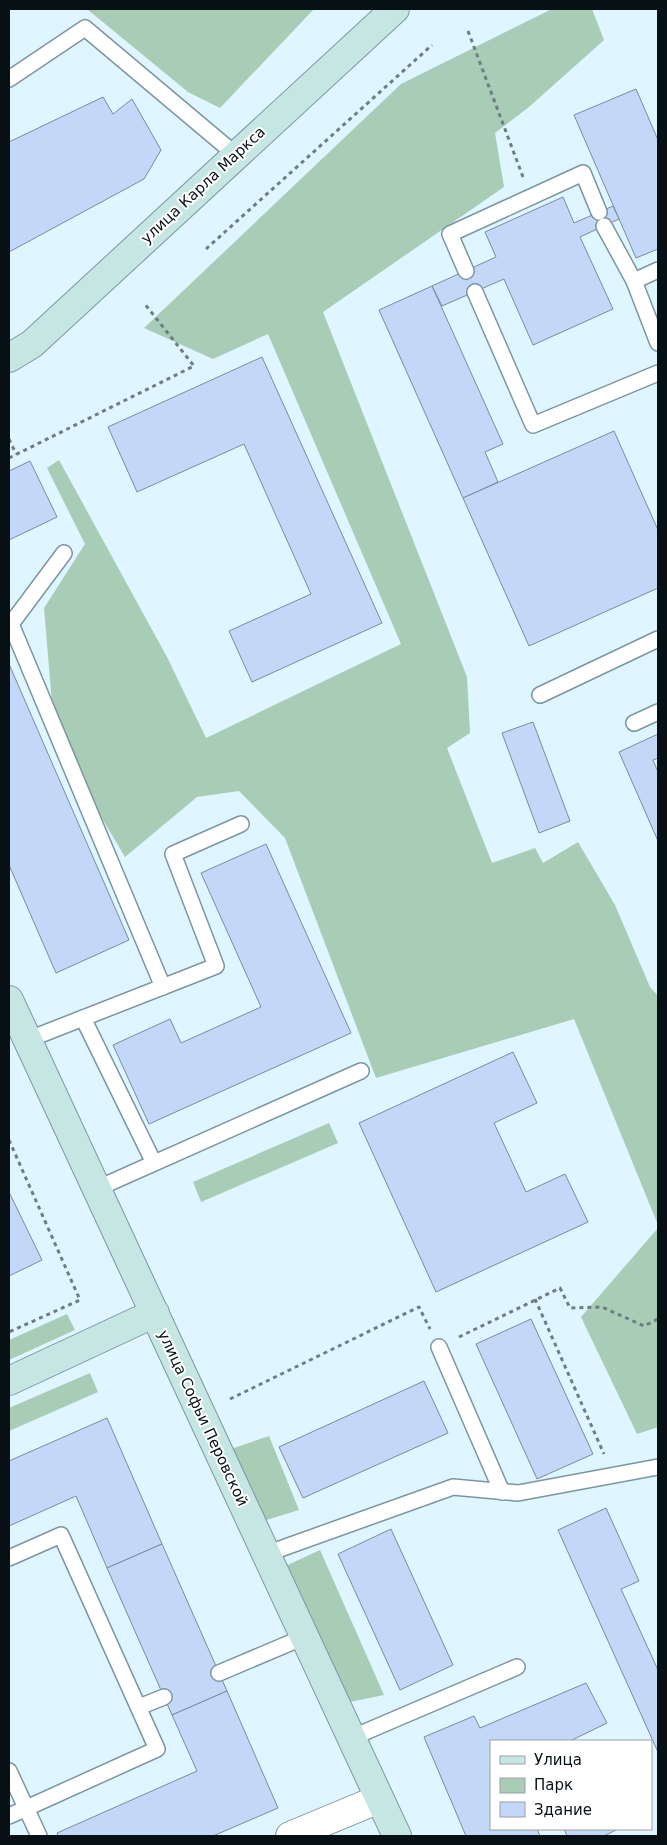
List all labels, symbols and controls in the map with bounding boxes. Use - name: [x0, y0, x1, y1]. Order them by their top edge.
- street label: улица Карла Маркса: [137, 123, 269, 247]
- street label: улица Софьи Перовской: [154, 1327, 252, 1509]
- legend: [490, 1740, 652, 1830]
- text: Улица: [534, 1751, 582, 1769]
- text: Парк: [534, 1776, 573, 1794]
- text: Здание: [534, 1801, 592, 1819]

